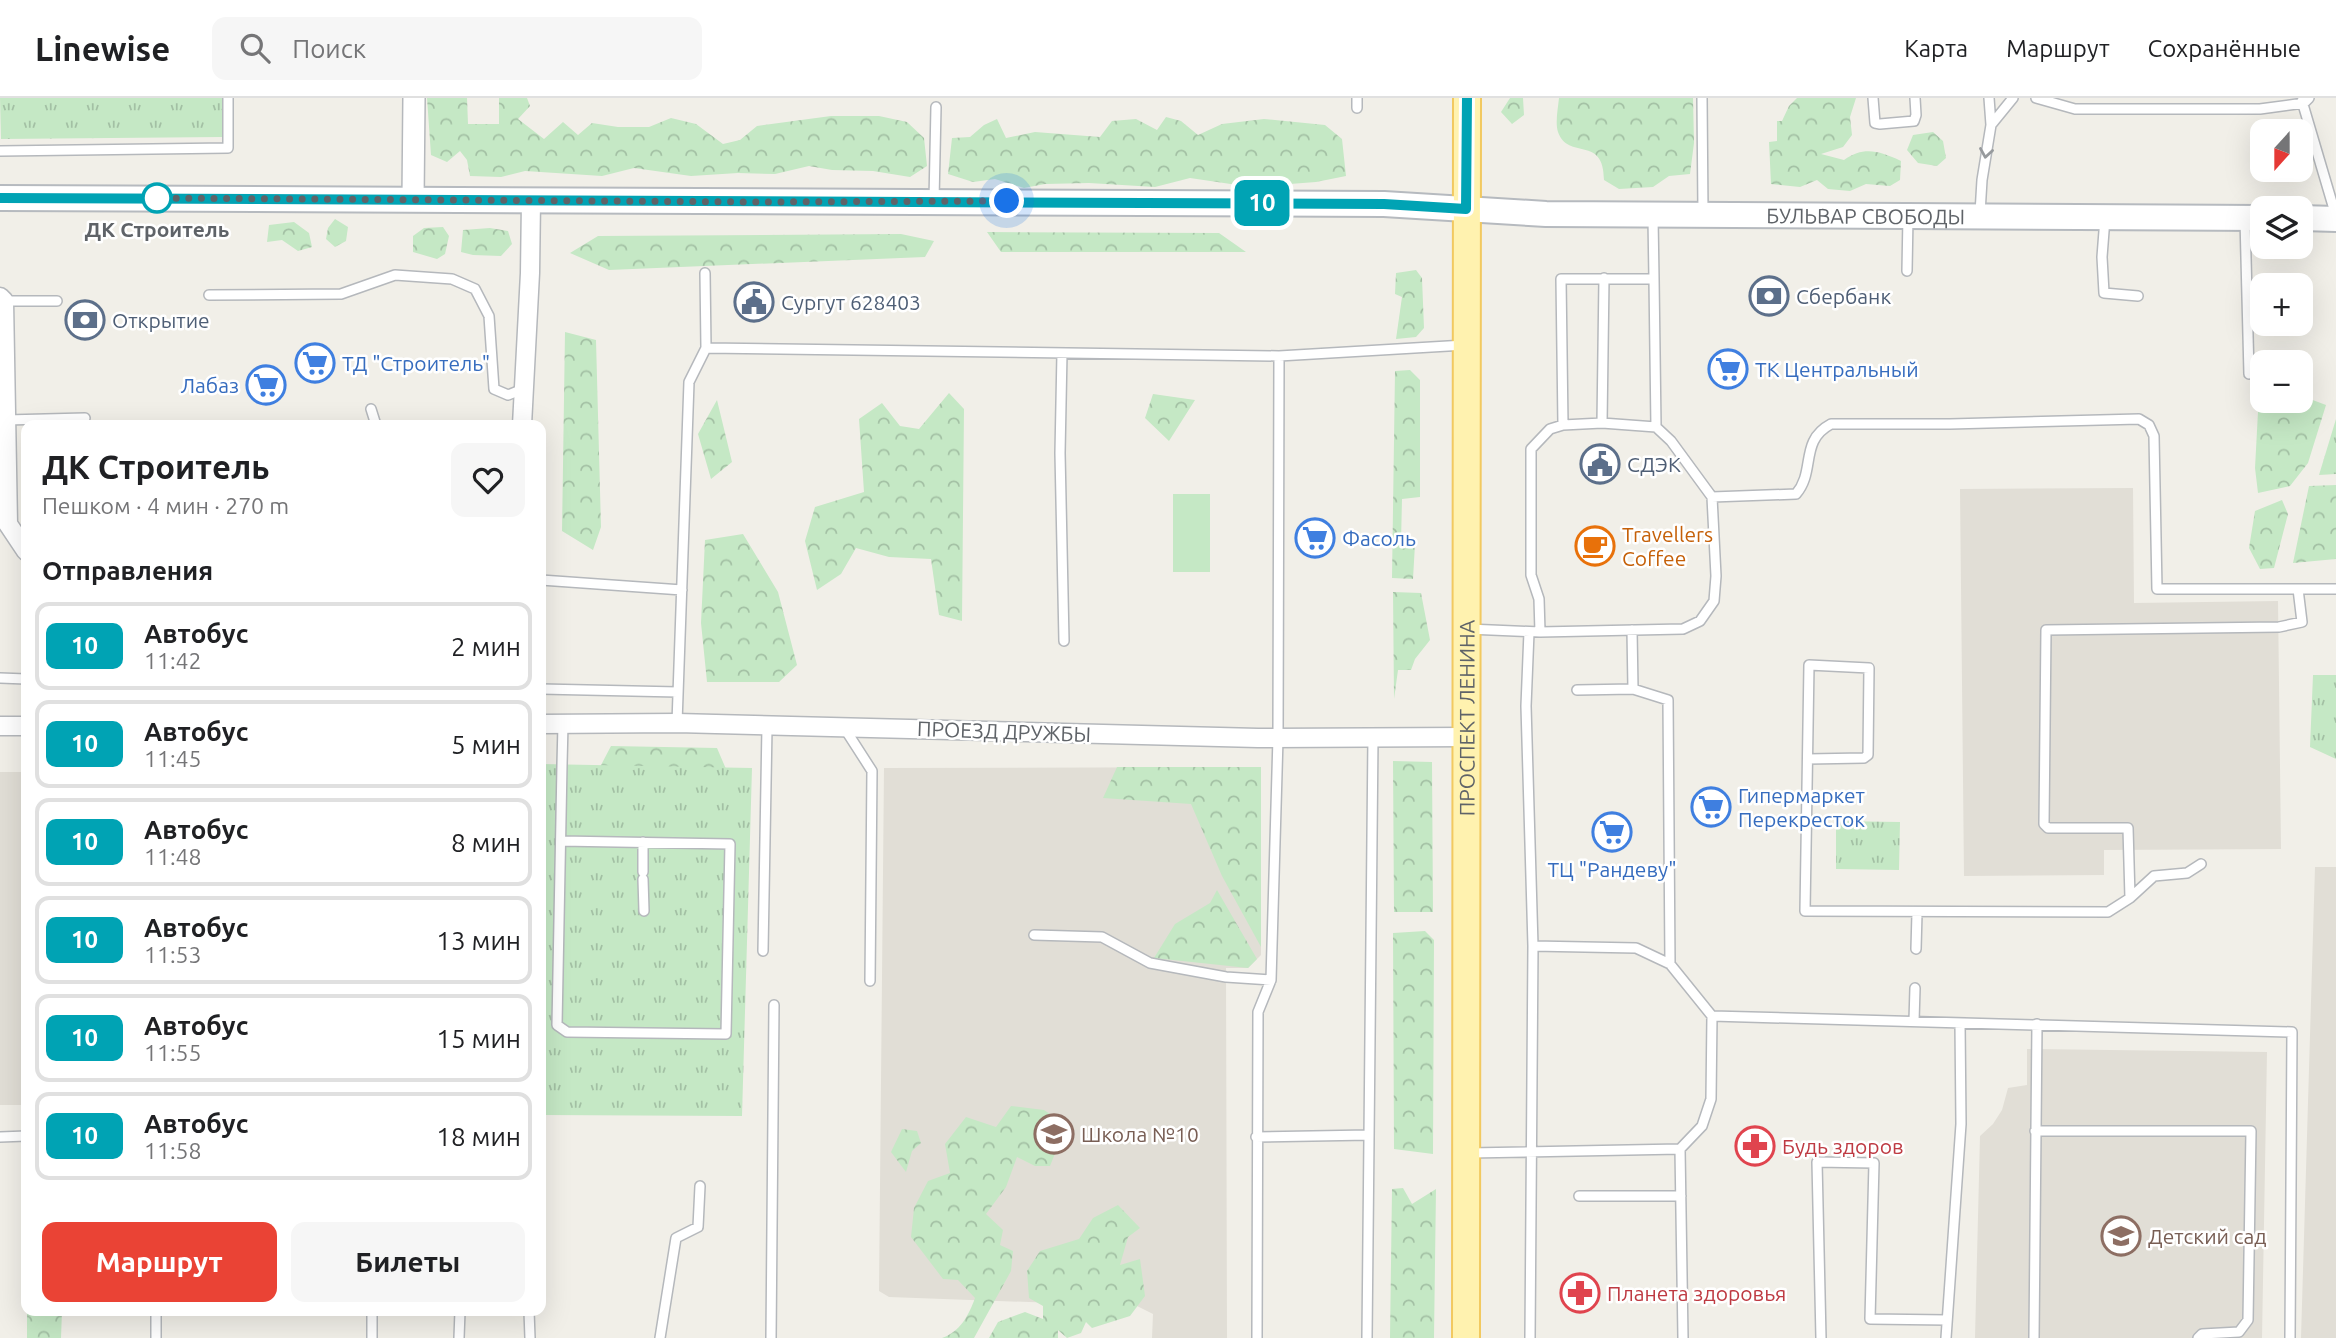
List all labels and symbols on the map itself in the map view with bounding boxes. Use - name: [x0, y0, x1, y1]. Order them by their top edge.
- north arrow: [2250, 119, 2314, 182]
- one-way arrow: [1979, 147, 1994, 159]
- line badge: 10: [1230, 180, 1294, 226]
- marker: ДК Строитель: [142, 183, 172, 213]
- your location: [989, 183, 1024, 218]
- street label: БУЛЬВАР СВОБОДЫ: [1766, 203, 1965, 228]
- place label: ДК Строитель: [85, 217, 229, 241]
- bank icon: Сбербанк: [1748, 275, 1790, 317]
- public building icon: Сургут 628403: [733, 281, 775, 323]
- place label: Сбербанк: [1796, 284, 1891, 308]
- place label: Сургут 628403: [781, 290, 921, 314]
- bank icon: Открытие: [64, 299, 106, 341]
- place label: Открытие: [112, 308, 210, 332]
- supermarket icon: ТД "Строитель": [294, 342, 336, 384]
- supermarket icon: ТК Центральный: [1707, 348, 1749, 390]
- place label: ТД "Строитель": [342, 351, 490, 375]
- place label: ТК Центральный: [1755, 357, 1919, 381]
- supermarket icon: Лабаз: [245, 364, 287, 406]
- place label: Лабаз: [181, 373, 239, 397]
- public building icon: СДЭК: [1579, 443, 1621, 485]
- place label: СДЭК: [1627, 452, 1681, 476]
- supermarket icon: Фасоль: [1294, 517, 1336, 559]
- place label: Travellers Coffee: [1622, 522, 1713, 570]
- cafe icon: Travellers Coffee: [1574, 525, 1616, 567]
- place label: Фасоль: [1342, 526, 1416, 550]
- street label: ПРОСПЕКТ ЛЕНИНА: [1454, 619, 1479, 816]
- street label: ПРОЕЗД ДРУЖБЫ: [917, 716, 1091, 746]
- place label: Гипермаркет Перекресток: [1738, 783, 1866, 831]
- supermarket icon: Гипермаркет Перекресток: [1690, 786, 1732, 828]
- supermarket icon: ТЦ "Рандеву": [1591, 811, 1633, 853]
- place label: ТЦ "Рандеву": [1547, 857, 1677, 881]
- school or university icon: Школа №10: [1033, 1113, 1075, 1155]
- place label: Школа №10: [1081, 1122, 1199, 1146]
- pharmacy icon: Будь здоров: [1734, 1125, 1776, 1167]
- place label: Будь здоров: [1782, 1134, 1904, 1158]
- school or university icon: Детский сад: [2100, 1215, 2142, 1257]
- place label: Детский сад: [2148, 1224, 2267, 1248]
- pharmacy icon: Планета здоровья: [1559, 1272, 1601, 1314]
- place label: Планета здоровья: [1607, 1281, 1786, 1305]

